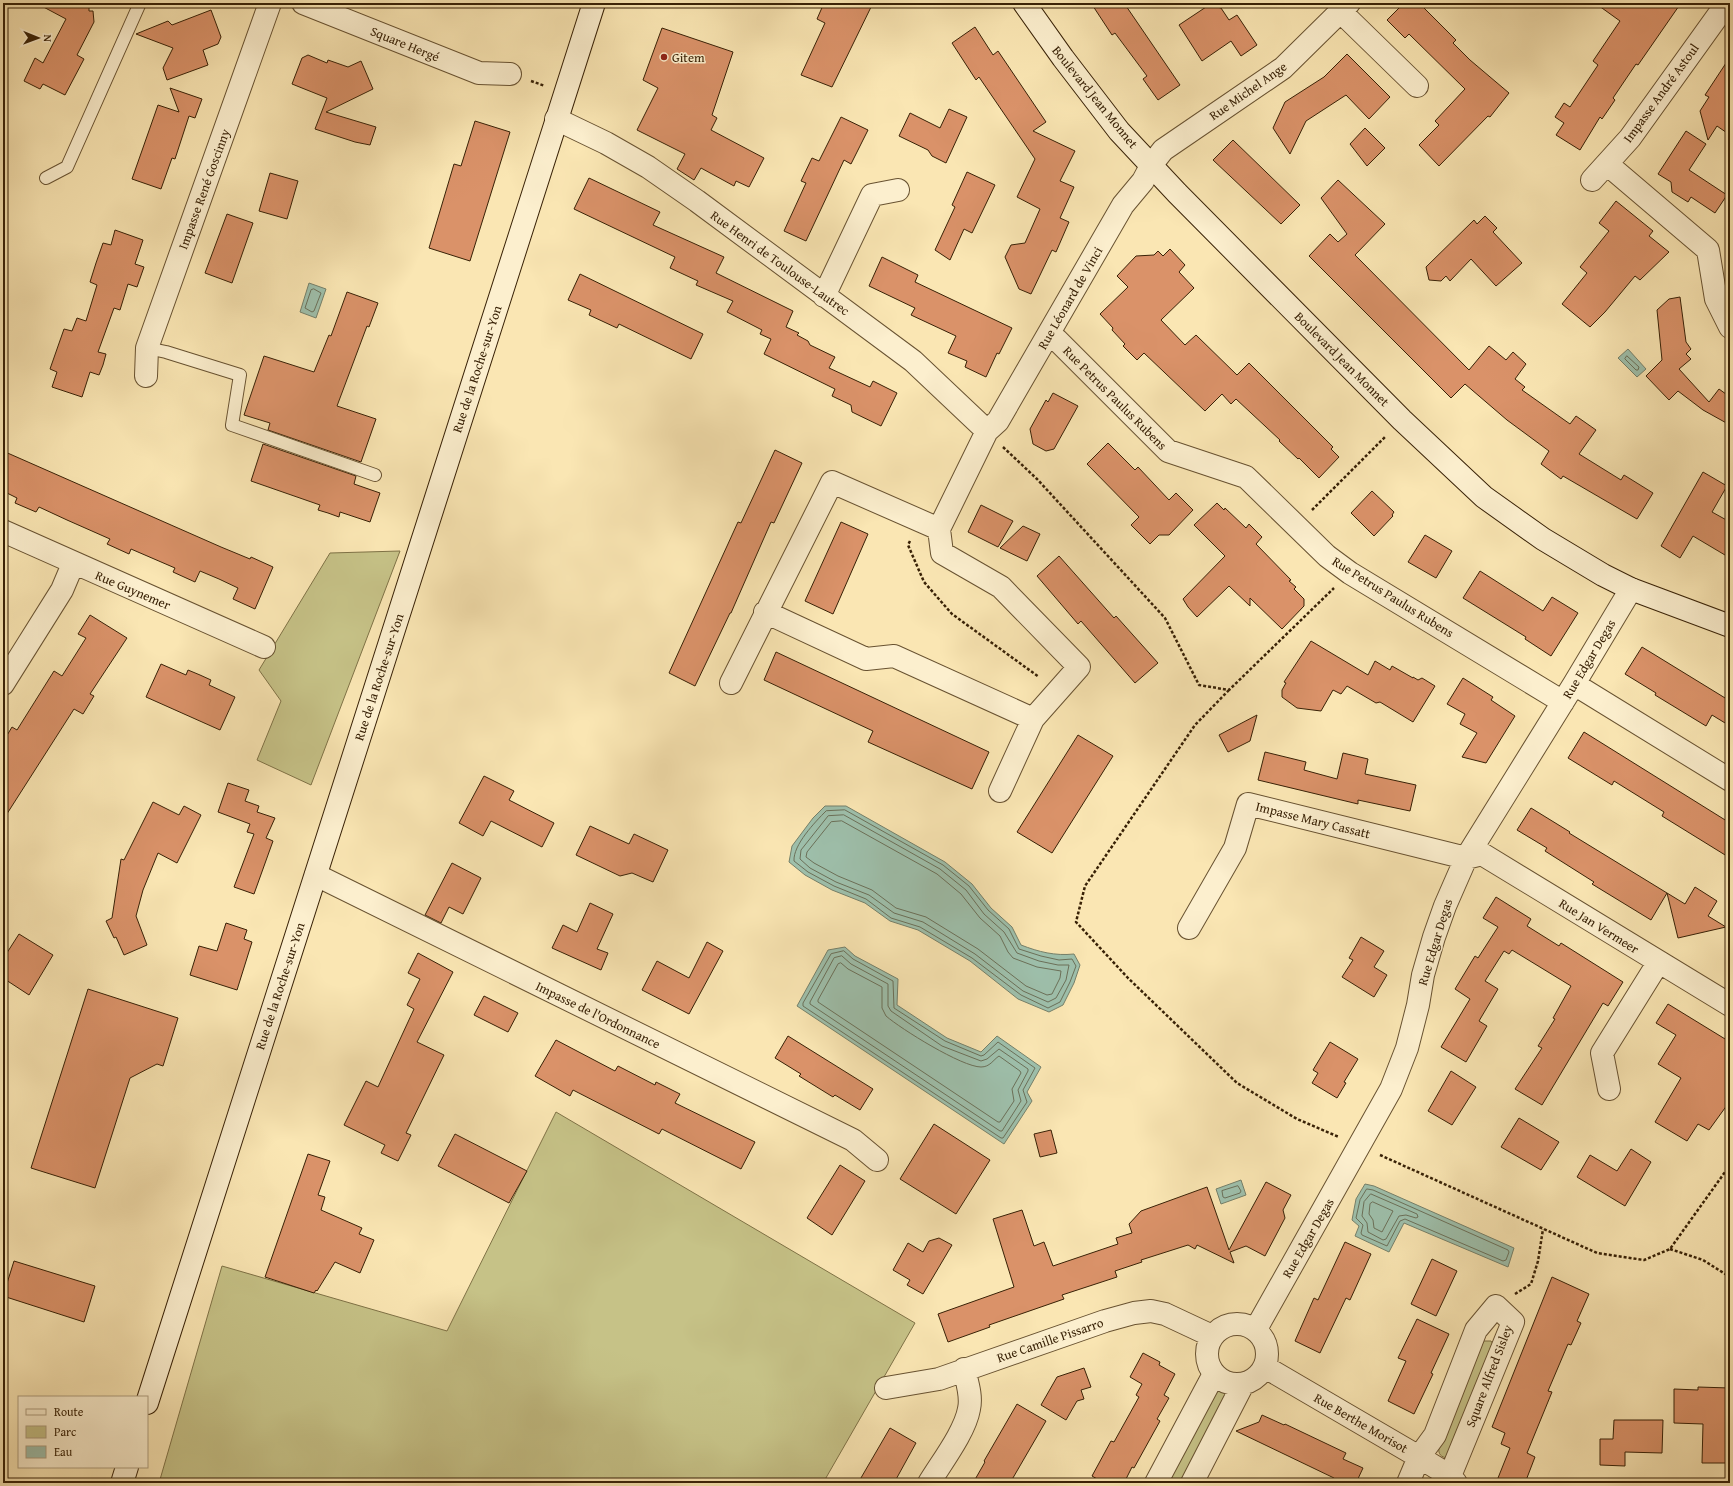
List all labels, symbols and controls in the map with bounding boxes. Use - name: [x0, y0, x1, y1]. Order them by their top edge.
- north arrow: [18, 18, 58, 58]
- street label: Square Hergé: [368, 21, 442, 67]
- text: N: [40, 34, 56, 43]
- street label: Impasse André Astoul: [1618, 39, 1704, 147]
- street label: Boulevard Jean Monnet: [1048, 42, 1143, 153]
- place label: Gitem: [672, 48, 705, 67]
- marker: Gitem: [659, 52, 669, 62]
- street label: Rue Michel Ange: [1205, 57, 1291, 125]
- street label: Impasse René Goscinny: [173, 126, 235, 252]
- street label: Rue Henri de Toulouse-Lautrec: [707, 206, 854, 320]
- street label: Rue Léonard de Vinci: [1033, 243, 1107, 353]
- street label: Rue de la Roche-sur-Yon: [447, 302, 507, 435]
- street label: Boulevard Jean Monnet: [1290, 307, 1394, 411]
- street label: Rue Petrus Paulus Rubens: [1059, 342, 1171, 454]
- street label: Rue Petrus Paulus Rubens: [1328, 552, 1458, 642]
- street label: Rue Guynemer: [92, 566, 174, 615]
- street label: Rue de la Roche-sur-Yon: [349, 610, 409, 743]
- street label: Rue Edgar Degas: [1558, 616, 1620, 702]
- street label: Impasse Mary Cassatt: [1254, 797, 1373, 844]
- street label: Rue Jan Vermeer: [1555, 894, 1643, 959]
- street label: Rue Edgar Degas: [1413, 896, 1457, 988]
- street label: Rue de la Roche-sur-Yon: [250, 919, 310, 1052]
- street label: Impasse de l'Ordonnance: [532, 977, 664, 1053]
- street label: Rue Edgar Degas: [1277, 1194, 1339, 1282]
- street label: Rue Camille Pissarro: [994, 1313, 1106, 1367]
- street label: Square Alfred Sisley: [1461, 1321, 1518, 1430]
- street label: Rue Berthe Morisot: [1310, 1388, 1412, 1458]
- legend: [18, 1396, 148, 1468]
- text: Route: [54, 1403, 84, 1420]
- text: Parc: [54, 1423, 77, 1440]
- text: Eau: [54, 1443, 73, 1460]

